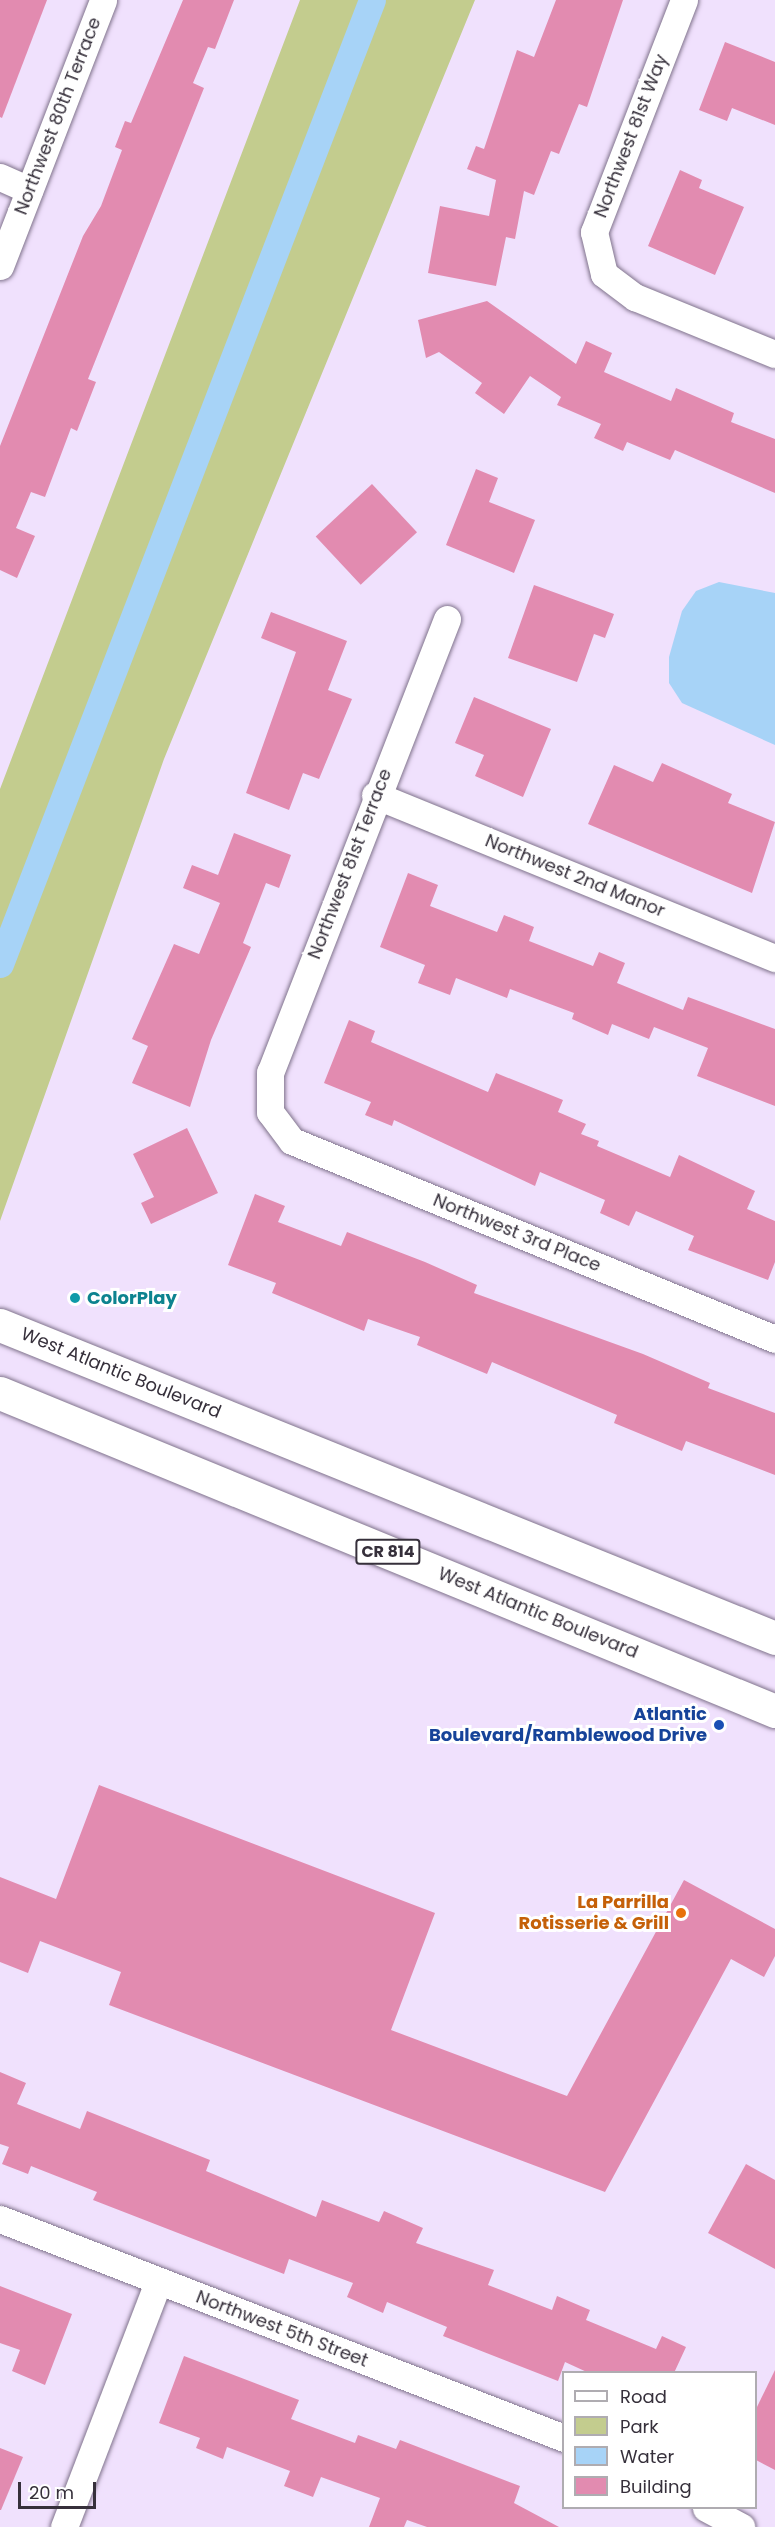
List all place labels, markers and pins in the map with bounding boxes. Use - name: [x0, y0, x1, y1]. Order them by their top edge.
- place label: ColorPlay: [87, 1287, 177, 1309]
- marker: ColorPlay: [68, 1291, 82, 1305]
- place label: Atlantic Boulevard/Ramblewood Drive: [429, 1704, 707, 1746]
- marker: Atlantic Boulevard/Ramblewood Drive: [712, 1718, 726, 1732]
- place label: La Parrilla Rotisserie & Grill: [519, 1892, 669, 1934]
- marker: La Parrilla Rotisserie & Grill: [674, 1906, 688, 1920]

